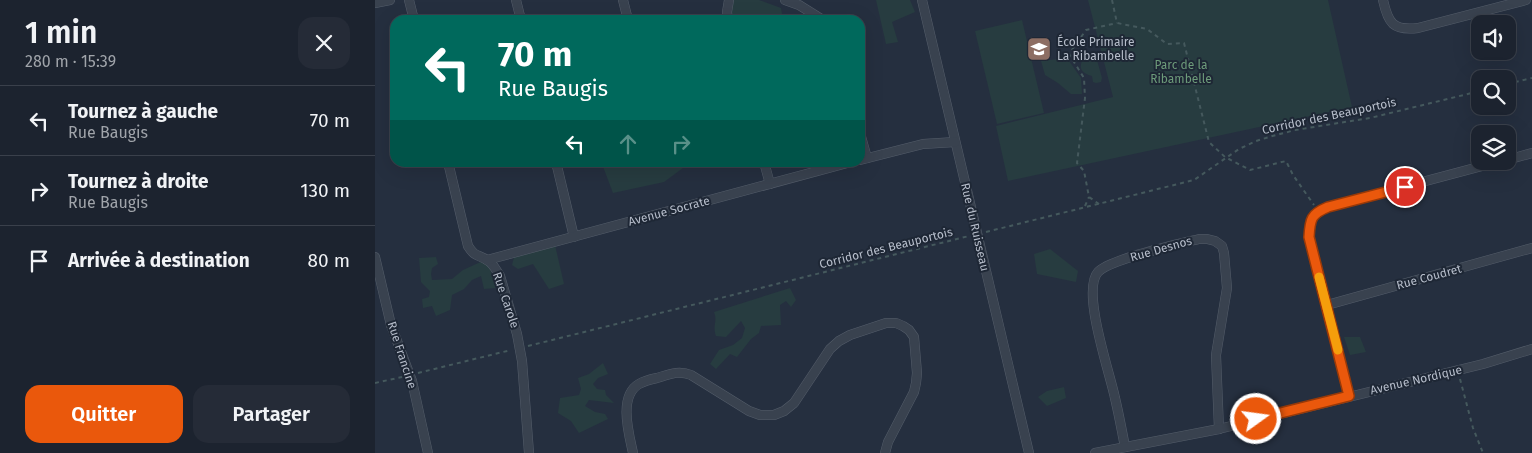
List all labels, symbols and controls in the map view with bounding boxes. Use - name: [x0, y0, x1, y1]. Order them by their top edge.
- text: 1 min: [25, 15, 97, 51]
- map controls: [1471, 15, 1516, 170]
- button: sound: [1471, 15, 1516, 60]
- button: close: [298, 17, 350, 69]
- text: 70 m: [498, 33, 572, 75]
- place label: École Primaire La Ribambelle: [1057, 34, 1135, 63]
- icon: left: [415, 35, 480, 100]
- school or university icon: École Primaire La Ribambelle: [1026, 36, 1052, 62]
- text: 280 m · 15:39: [25, 52, 116, 71]
- park label: Parc de la Ribambelle: [1150, 58, 1212, 86]
- button: search: [1471, 70, 1516, 115]
- text: Rue Baugis: [498, 75, 608, 102]
- street label: Corridor des Beauportois: [1261, 95, 1398, 137]
- text: Tournez à gauche: [68, 100, 218, 123]
- icon: left: [25, 107, 53, 135]
- text: 70 m: [310, 109, 350, 132]
- text: Rue Baugis: [68, 123, 148, 142]
- button: layers: [1471, 125, 1516, 170]
- icon: left: [561, 130, 589, 158]
- icon: ahead: [614, 130, 642, 158]
- icon: right: [667, 130, 695, 158]
- pin: [1384, 166, 1426, 208]
- text: Tournez à droite: [68, 170, 209, 193]
- icon: arrive: [1391, 173, 1419, 201]
- icon: right: [25, 177, 53, 205]
- text: 130 m: [300, 179, 350, 202]
- street label: Rue du Ruisseau: [958, 182, 992, 272]
- text: Rue Baugis: [68, 193, 148, 212]
- street label: Avenue Socrate: [627, 193, 711, 229]
- street label: Corridor des Beauportois: [818, 225, 954, 271]
- street label: Rue Desnos: [1129, 233, 1194, 264]
- icon: arrive: [25, 247, 53, 275]
- text: Arrivée à destination: [68, 249, 250, 272]
- text: 80 m: [308, 249, 350, 272]
- street label: Rue Coudret: [1395, 261, 1464, 292]
- street label: Rue Carole: [490, 270, 522, 330]
- street label: Rue Francine: [385, 320, 419, 390]
- street label: Avenue Nordique: [1369, 363, 1463, 397]
- button: Quitter: [25, 385, 183, 443]
- button: Partager: [193, 385, 350, 443]
- position arrow: [1229, 392, 1281, 444]

